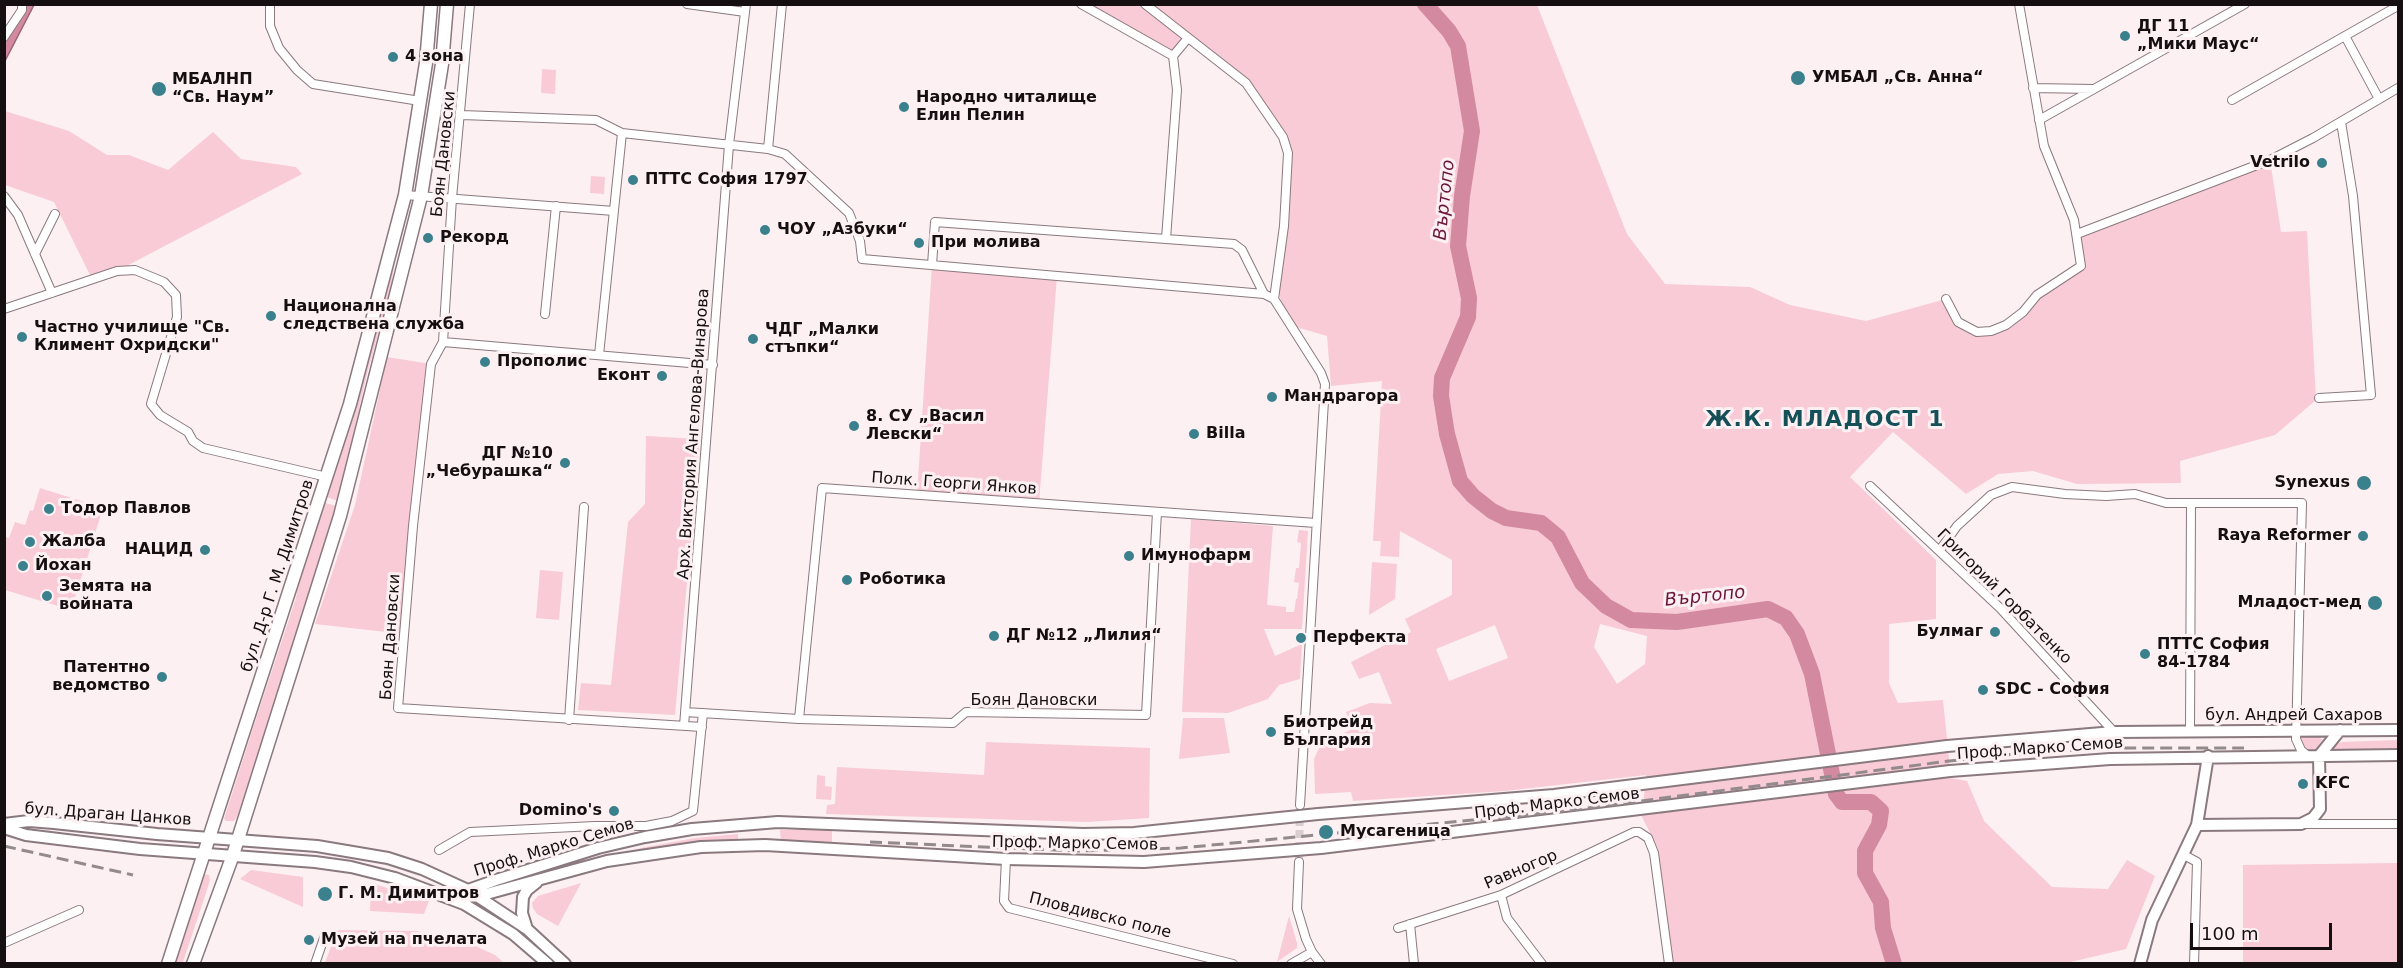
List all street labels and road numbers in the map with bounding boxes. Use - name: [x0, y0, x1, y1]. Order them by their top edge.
- street label: Боян Дановски: [428, 90, 460, 218]
- street label: Арх. Виктория Ангелова-Винарова: [674, 288, 714, 580]
- street label: Полк. Георги Янков: [871, 469, 1037, 499]
- street label: бул. Д-р Г. М. Димитров: [238, 477, 318, 675]
- street label: Григорий Горбатенко: [1933, 526, 2075, 668]
- street label: Боян Дановски: [377, 573, 405, 701]
- street label: Боян Дановски: [971, 691, 1097, 711]
- street label: бул. Андрей Сахаров: [2205, 706, 2383, 726]
- street label: Проф. Марко Семов: [1956, 734, 2124, 764]
- street label: Проф. Марко Семов: [1473, 784, 1641, 824]
- street label: бул. Драган Цанков: [24, 800, 192, 830]
- street label: Проф. Марко Семов: [472, 814, 636, 882]
- street label: Проф. Марко Семов: [992, 833, 1158, 855]
- street label: Равногор: [1482, 846, 1560, 894]
- street label: Пловдивско поле: [1027, 889, 1173, 943]

